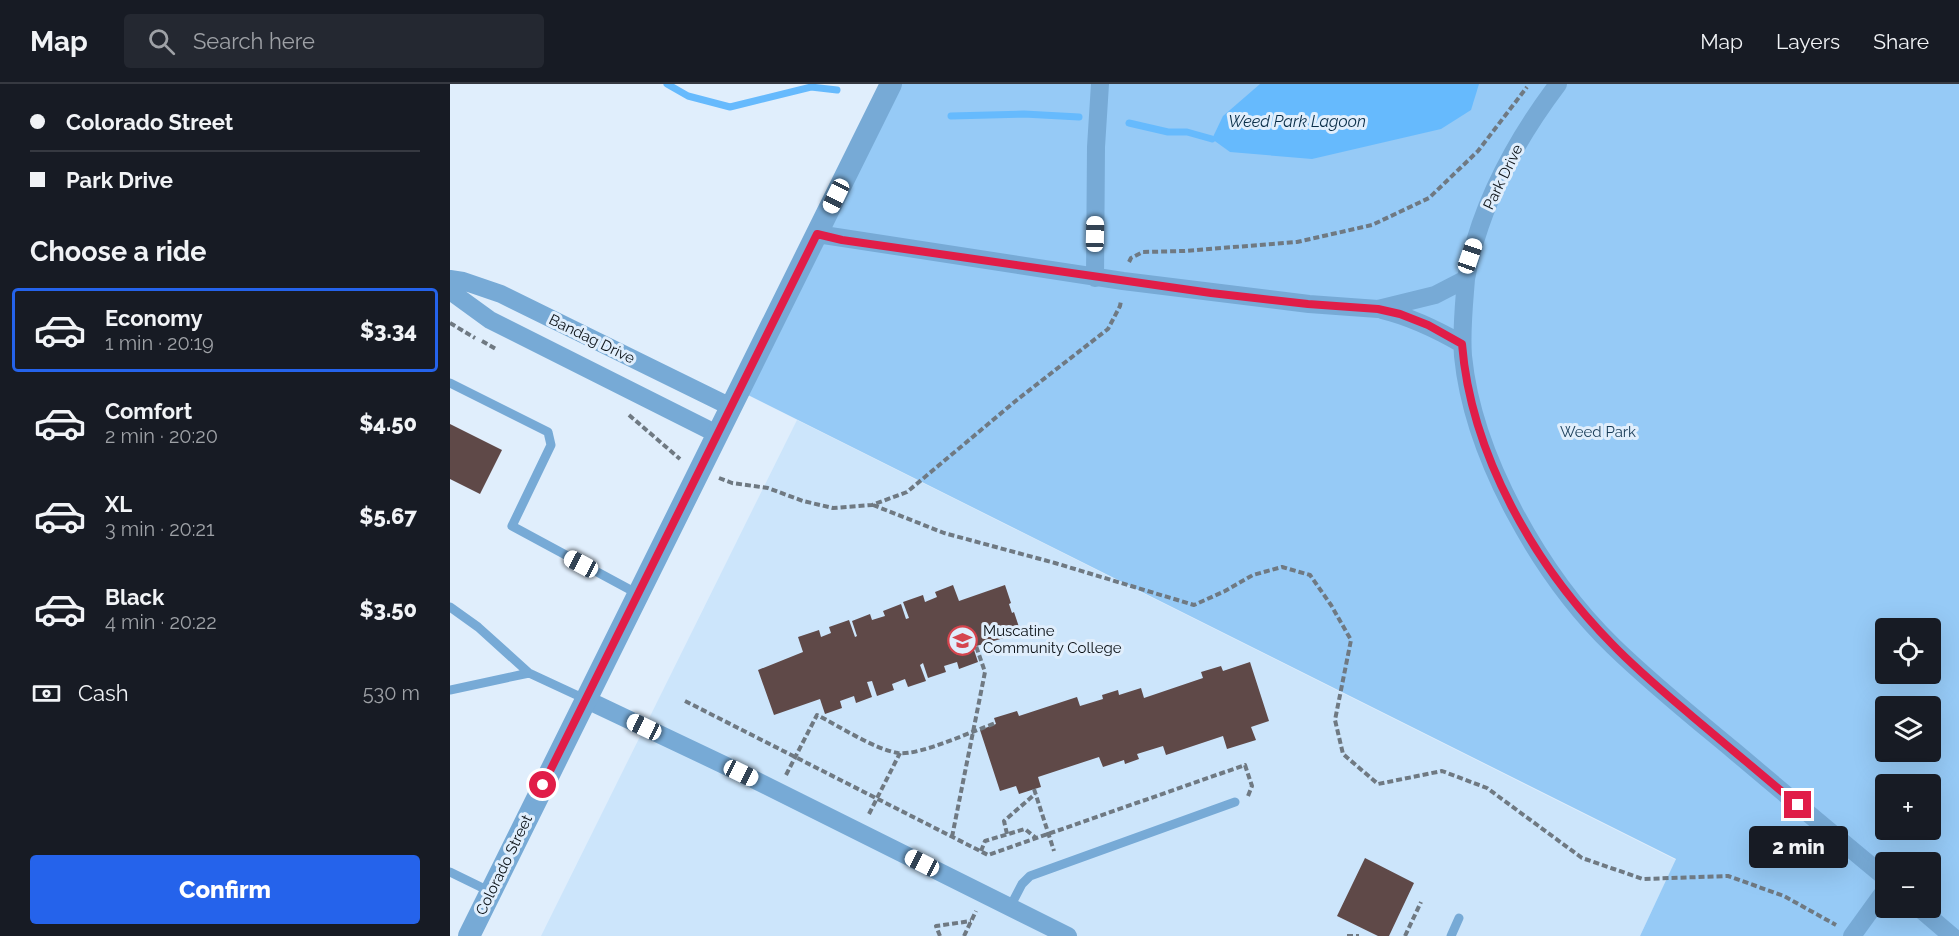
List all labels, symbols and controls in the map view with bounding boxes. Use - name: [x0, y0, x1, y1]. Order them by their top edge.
- search box: [124, 14, 544, 68]
- text: Map: [30, 25, 88, 58]
- icon: search: [145, 25, 178, 58]
- text: Search here: [193, 28, 315, 54]
- text: Map: [1700, 29, 1743, 54]
- text: Layers: [1776, 29, 1840, 54]
- text: Share: [1873, 29, 1929, 54]
- text: Colorado Street: [66, 109, 233, 135]
- water label: Weed Park Lagoon: [1228, 112, 1366, 131]
- street label: Park Drive: [1480, 141, 1527, 213]
- text: Park Drive: [66, 167, 173, 193]
- car: [820, 176, 852, 216]
- car: [1086, 216, 1104, 252]
- text: Choose a ride: [30, 236, 206, 267]
- car: [1456, 236, 1484, 276]
- icon: car: [33, 303, 87, 357]
- text: Economy: [105, 305, 203, 331]
- street label: Bandag Drive: [546, 310, 638, 368]
- text: $3.34: [360, 317, 417, 343]
- text: 1 min · 20:19: [105, 331, 214, 355]
- icon: car: [33, 396, 87, 450]
- text: Comfort: [105, 398, 192, 424]
- text: $4.50: [359, 410, 417, 436]
- park label: Weed Park: [1560, 423, 1636, 441]
- text: 2 min · 20:20: [105, 424, 218, 448]
- icon: car: [33, 489, 87, 543]
- text: XL: [105, 491, 132, 517]
- text: $5.67: [359, 503, 417, 529]
- text: 3 min · 20:21: [105, 517, 215, 541]
- car: [561, 548, 601, 580]
- icon: car: [33, 582, 87, 636]
- text: Black: [105, 584, 164, 610]
- text: $3.50: [360, 596, 417, 622]
- text: 4 min · 20:22: [105, 610, 217, 634]
- map controls: [1875, 618, 1941, 918]
- button: locate: [1875, 618, 1941, 684]
- place label: Muscatine Community College: [983, 622, 1122, 657]
- school or university icon: Muscatine Community College: [946, 624, 978, 656]
- icon: cash: [30, 677, 63, 710]
- text: Cash: [78, 680, 129, 706]
- text: 530 m: [363, 681, 420, 705]
- button: layers: [1875, 696, 1941, 762]
- car: [624, 711, 664, 743]
- car: [721, 757, 761, 789]
- route start: [529, 771, 556, 798]
- button: +: [1875, 774, 1941, 840]
- route end: [1784, 791, 1811, 818]
- street label: Colorado Street: [472, 812, 536, 918]
- callout: 2 min: [1748, 826, 1848, 868]
- text: 2 min: [1772, 835, 1825, 859]
- car: [902, 847, 942, 879]
- button: −: [1875, 852, 1941, 918]
- button: Confirm: [30, 855, 420, 924]

